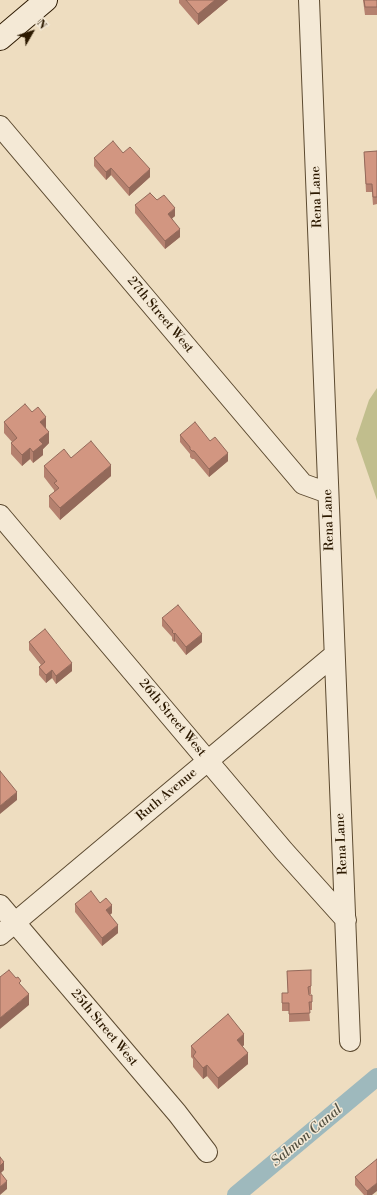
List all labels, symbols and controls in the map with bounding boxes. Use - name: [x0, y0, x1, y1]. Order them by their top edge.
- north arrow: [12, 12, 52, 52]
- text: N: [33, 17, 49, 32]
- street label: Rena Lane: [308, 166, 326, 228]
- street label: 27th Street West: [123, 274, 197, 356]
- street label: Rena Lane: [320, 489, 338, 551]
- street label: 26th Street West: [135, 676, 209, 760]
- street label: Ruth Avenue: [133, 765, 201, 825]
- street label: Rena Lane: [333, 813, 351, 875]
- street label: 25th Street West: [67, 986, 141, 1070]
- water label: Salmon Canal: [268, 1101, 346, 1171]

